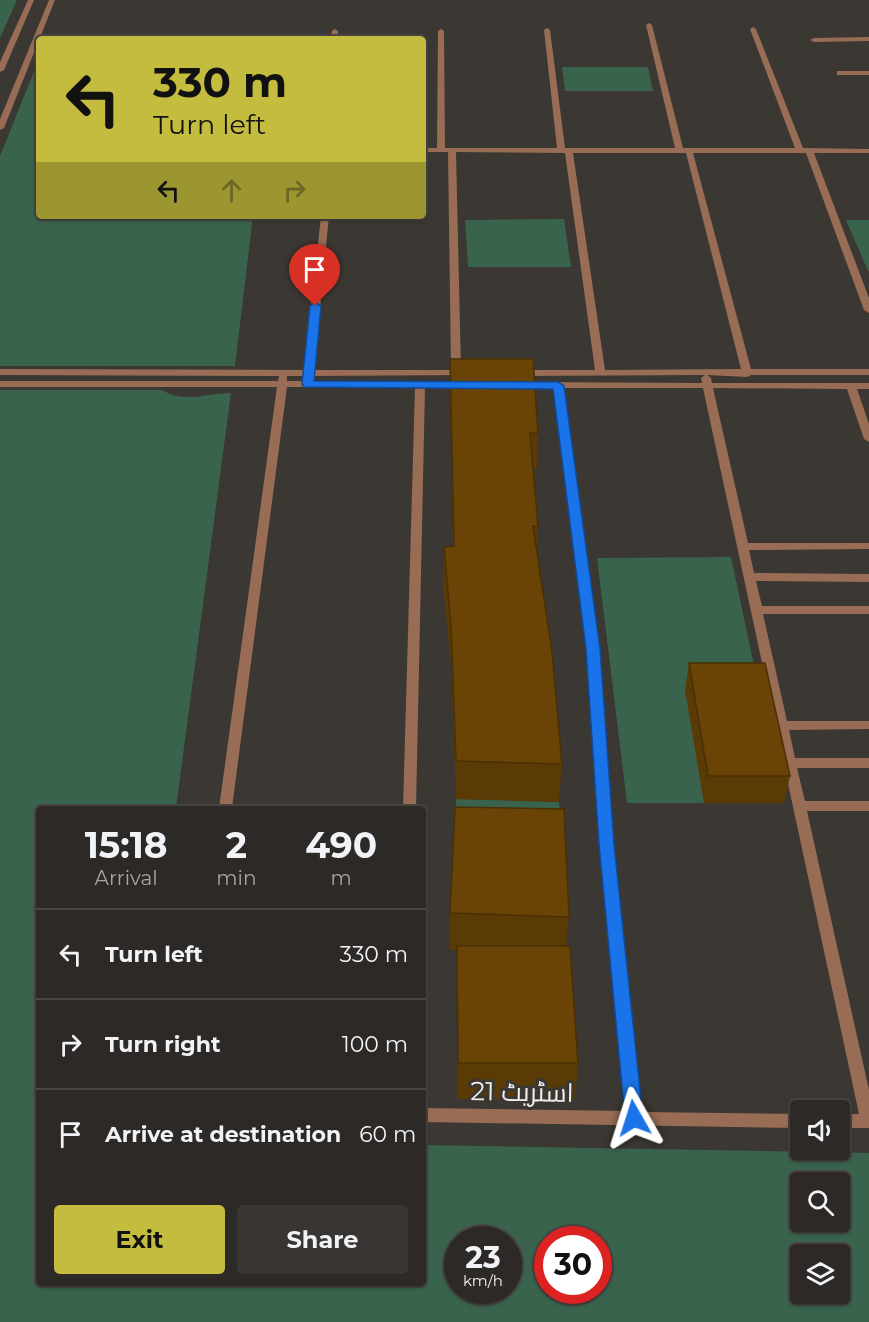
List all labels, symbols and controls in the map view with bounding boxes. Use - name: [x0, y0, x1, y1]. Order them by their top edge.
- text: 330 m: [153, 56, 287, 108]
- icon: left: [54, 60, 132, 138]
- text: Turn left: [153, 108, 266, 141]
- icon: left: [152, 174, 185, 207]
- icon: ahead: [215, 174, 248, 207]
- icon: right: [278, 174, 311, 207]
- pin: [289, 244, 340, 306]
- icon: arrive: [298, 253, 331, 286]
- text: 15:18: [85, 823, 168, 867]
- text: 2: [226, 823, 247, 867]
- text: 490: [305, 823, 377, 867]
- text: Arrival: [95, 866, 158, 890]
- text: min: [216, 866, 256, 890]
- text: m: [331, 866, 352, 890]
- icon: left: [54, 938, 87, 971]
- text: Turn left: [105, 941, 203, 968]
- text: 330 m: [340, 941, 408, 968]
- icon: right: [54, 1028, 87, 1061]
- text: Turn right: [105, 1031, 220, 1058]
- text: 100 m: [342, 1031, 408, 1058]
- street label: اسٹریٹ 21: [470, 1075, 574, 1109]
- position arrow: [602, 1086, 666, 1150]
- map controls: [790, 1100, 850, 1304]
- button: sound: [790, 1100, 850, 1160]
- icon: arrive: [54, 1118, 87, 1151]
- text: Arrive at destination: [105, 1121, 341, 1148]
- text: 60 m: [359, 1121, 416, 1148]
- button: search: [790, 1172, 850, 1232]
- button: Exit: [54, 1205, 225, 1274]
- button: Share: [237, 1205, 408, 1274]
- speed limit sign: 30: [534, 1226, 612, 1304]
- text: 23: [465, 1239, 501, 1276]
- button: layers: [790, 1244, 850, 1304]
- text: km/h: [463, 1271, 503, 1290]

